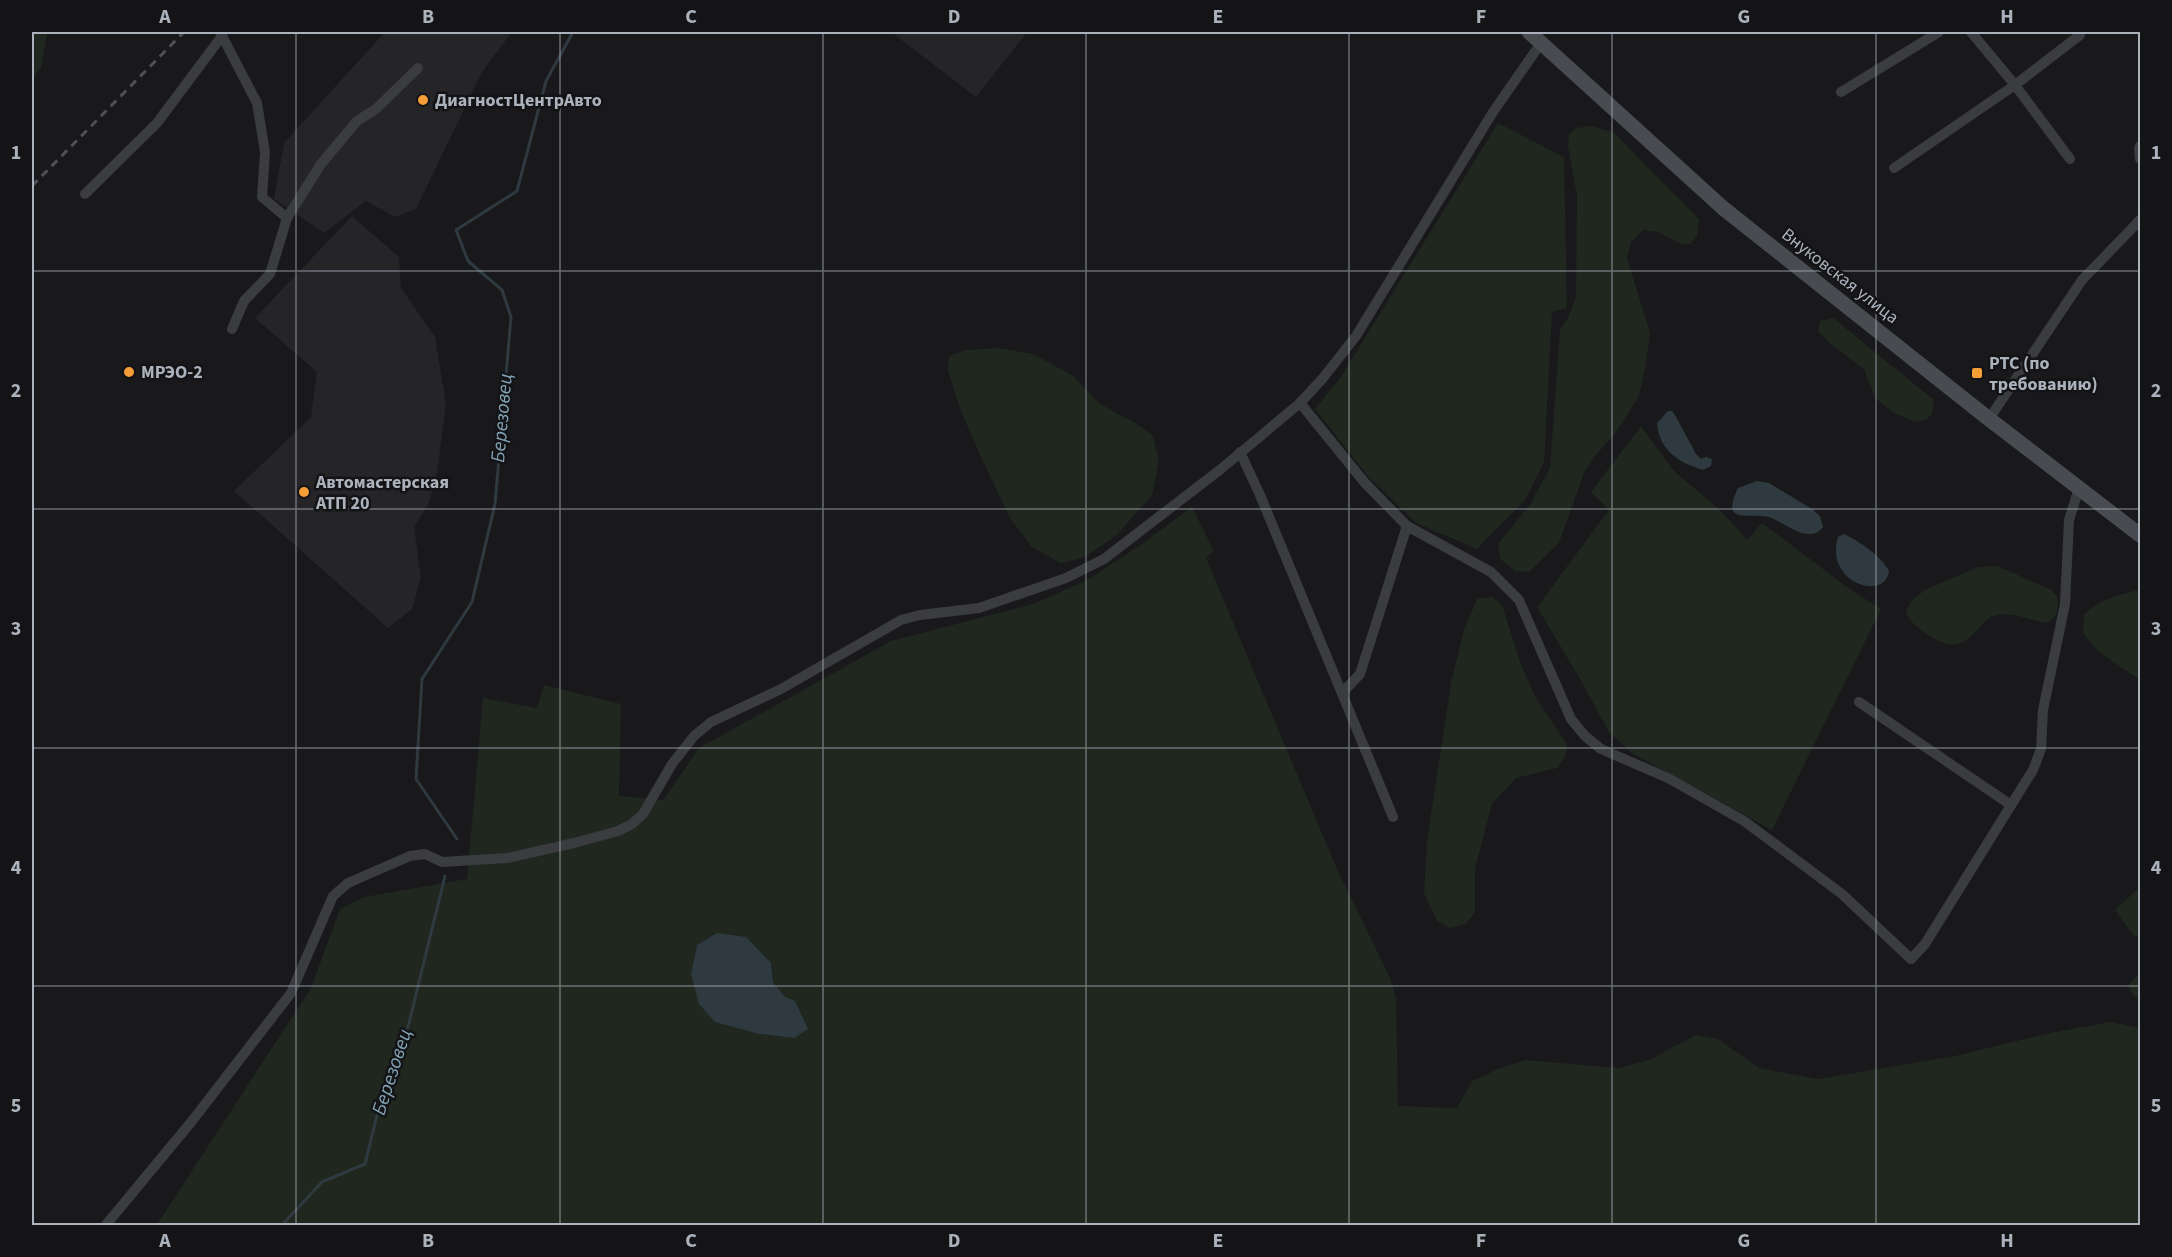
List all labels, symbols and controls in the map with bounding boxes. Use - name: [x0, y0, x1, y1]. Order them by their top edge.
- text: A: [158, 3, 171, 31]
- text: B: [422, 3, 434, 31]
- text: C: [685, 3, 697, 31]
- text: D: [948, 3, 960, 31]
- text: E: [1213, 3, 1223, 31]
- text: F: [1476, 3, 1486, 31]
- text: G: [1738, 3, 1750, 31]
- text: H: [2000, 3, 2014, 31]
- place label: ДиагностЦентрАвто: [435, 88, 602, 113]
- marker: ДиагностЦентрАвто: [416, 93, 430, 107]
- text: 1: [11, 139, 21, 167]
- text: 1: [2151, 139, 2161, 167]
- street label: Внуковская улица: [1776, 222, 1904, 330]
- place label: РТС (по требованию): [1989, 351, 2098, 397]
- place label: МРЭО-2: [141, 360, 203, 385]
- marker: МРЭО-2: [122, 365, 136, 379]
- marker: РТС (по требованию): [1970, 366, 1984, 380]
- water label: Березовец: [484, 372, 520, 464]
- text: 2: [11, 377, 21, 405]
- text: 2: [2151, 377, 2161, 405]
- place label: Автомастерская АТП 20: [315, 470, 449, 516]
- marker: Автомастерская АТП 20: [297, 485, 311, 499]
- text: 3: [11, 615, 21, 643]
- text: 3: [2151, 615, 2161, 643]
- text: 4: [11, 854, 22, 882]
- text: 4: [2151, 854, 2162, 882]
- water label: Березовец: [365, 1025, 419, 1119]
- text: 5: [11, 1092, 21, 1120]
- text: 5: [2151, 1092, 2161, 1120]
- text: A: [158, 1227, 171, 1255]
- text: B: [422, 1227, 434, 1255]
- text: C: [685, 1227, 697, 1255]
- text: D: [948, 1227, 960, 1255]
- text: E: [1213, 1227, 1223, 1255]
- text: F: [1476, 1227, 1486, 1255]
- text: G: [1738, 1227, 1750, 1255]
- text: H: [2000, 1227, 2014, 1255]

